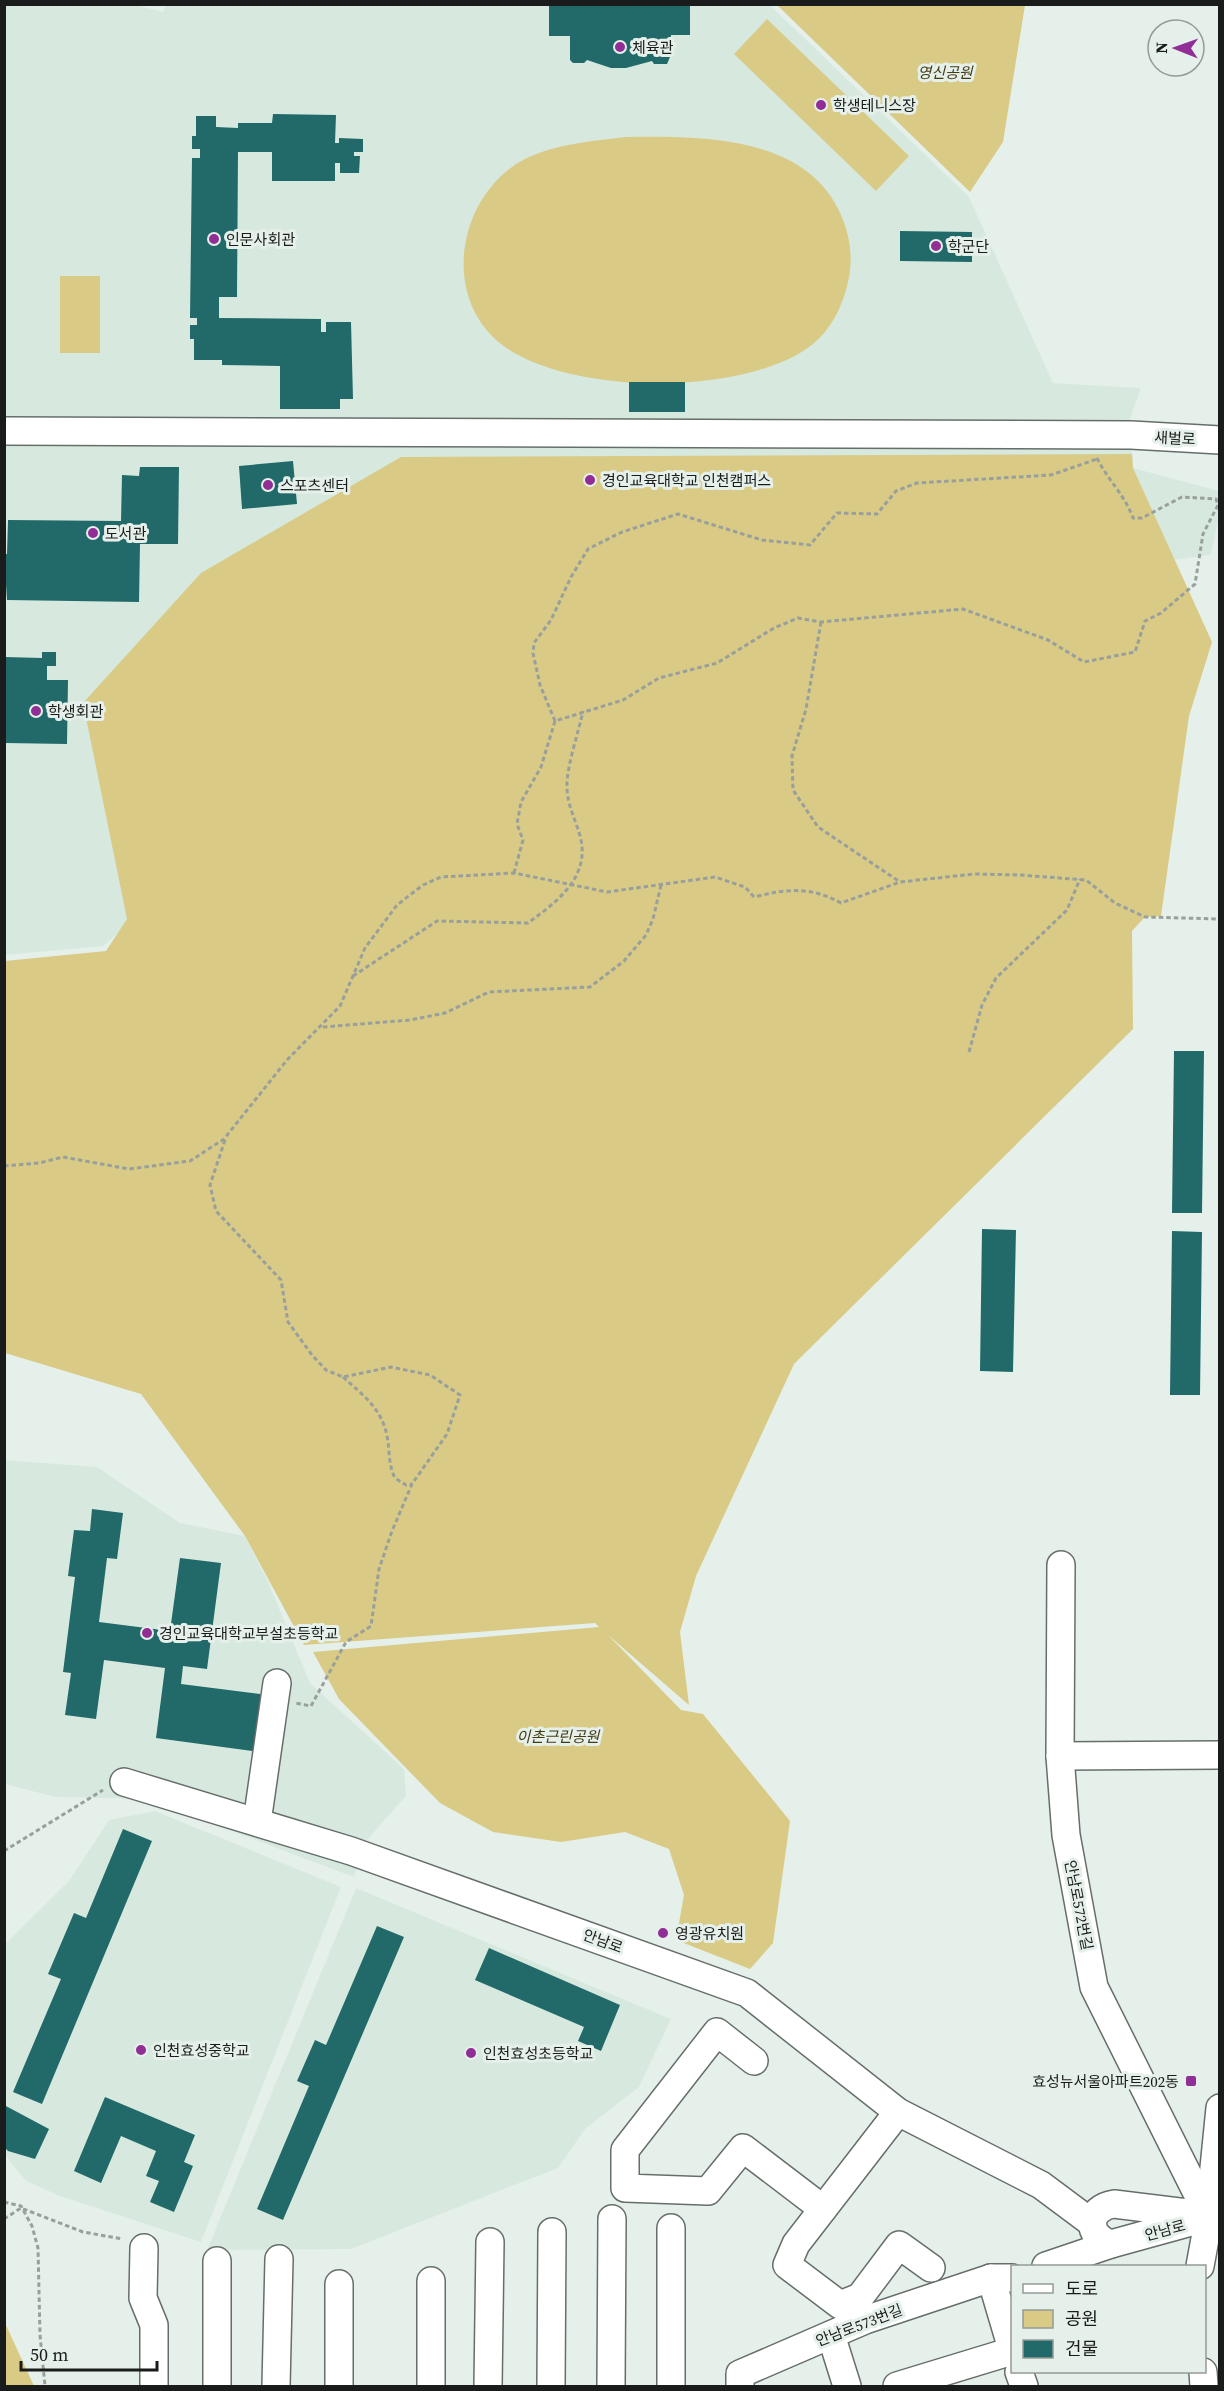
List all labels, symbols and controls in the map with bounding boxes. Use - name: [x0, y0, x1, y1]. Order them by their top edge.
- north arrow: [1146, 18, 1206, 78]
- place label: 체육관: [632, 37, 674, 58]
- marker: 체육관: [613, 40, 627, 54]
- text: N: [1150, 41, 1172, 54]
- park label: 영신공원: [917, 62, 974, 83]
- place label: 학생테니스장: [833, 95, 916, 116]
- marker: 학생테니스장: [814, 98, 828, 112]
- place label: 인문사회관: [226, 229, 295, 250]
- marker: 인문사회관: [207, 232, 221, 246]
- place label: 학군단: [948, 236, 990, 257]
- marker: 학군단: [929, 239, 943, 253]
- street label: 새벌로: [1154, 426, 1196, 450]
- place label: 경인교육대학교 인천캠퍼스: [602, 470, 771, 491]
- marker: 경인교육대학교 인천캠퍼스: [583, 473, 597, 487]
- place label: 스포츠센터: [280, 475, 349, 496]
- marker: 스포츠센터: [261, 478, 275, 492]
- place label: 도서관: [105, 523, 147, 544]
- marker: 도서관: [86, 526, 100, 540]
- place label: 학생회관: [48, 701, 103, 722]
- marker: 학생회관: [29, 704, 43, 718]
- place label: 경인교육대학교부설초등학교: [159, 1623, 338, 1644]
- marker: 경인교육대학교부설초등학교: [140, 1626, 154, 1640]
- park label: 이촌근린공원: [517, 1726, 601, 1747]
- street label: 안남로572번길: [1060, 1858, 1098, 1952]
- place label: 영광유치원: [675, 1923, 744, 1944]
- street label: 안남로: [580, 1924, 626, 1958]
- marker: 영광유치원: [656, 1926, 670, 1940]
- place label: 인천효성중학교: [153, 2040, 250, 2061]
- marker: 인천효성중학교: [134, 2043, 148, 2057]
- place label: 인천효성초등학교: [483, 2043, 593, 2064]
- marker: 인천효성초등학교: [464, 2046, 478, 2060]
- place label: 효성뉴서울아파트202동: [1032, 2071, 1179, 2092]
- marker: 효성뉴서울아파트202동: [1184, 2074, 1198, 2088]
- street label: 안남로: [1142, 2214, 1188, 2246]
- legend: [1011, 2265, 1206, 2373]
- text: 도로: [1065, 2276, 1098, 2301]
- street label: 안남로573번길: [813, 2299, 905, 2351]
- text: 공원: [1065, 2306, 1098, 2331]
- scale bar: [21, 2334, 158, 2372]
- text: 건물: [1065, 2336, 1098, 2361]
- text: 50 m: [30, 2342, 68, 2367]

